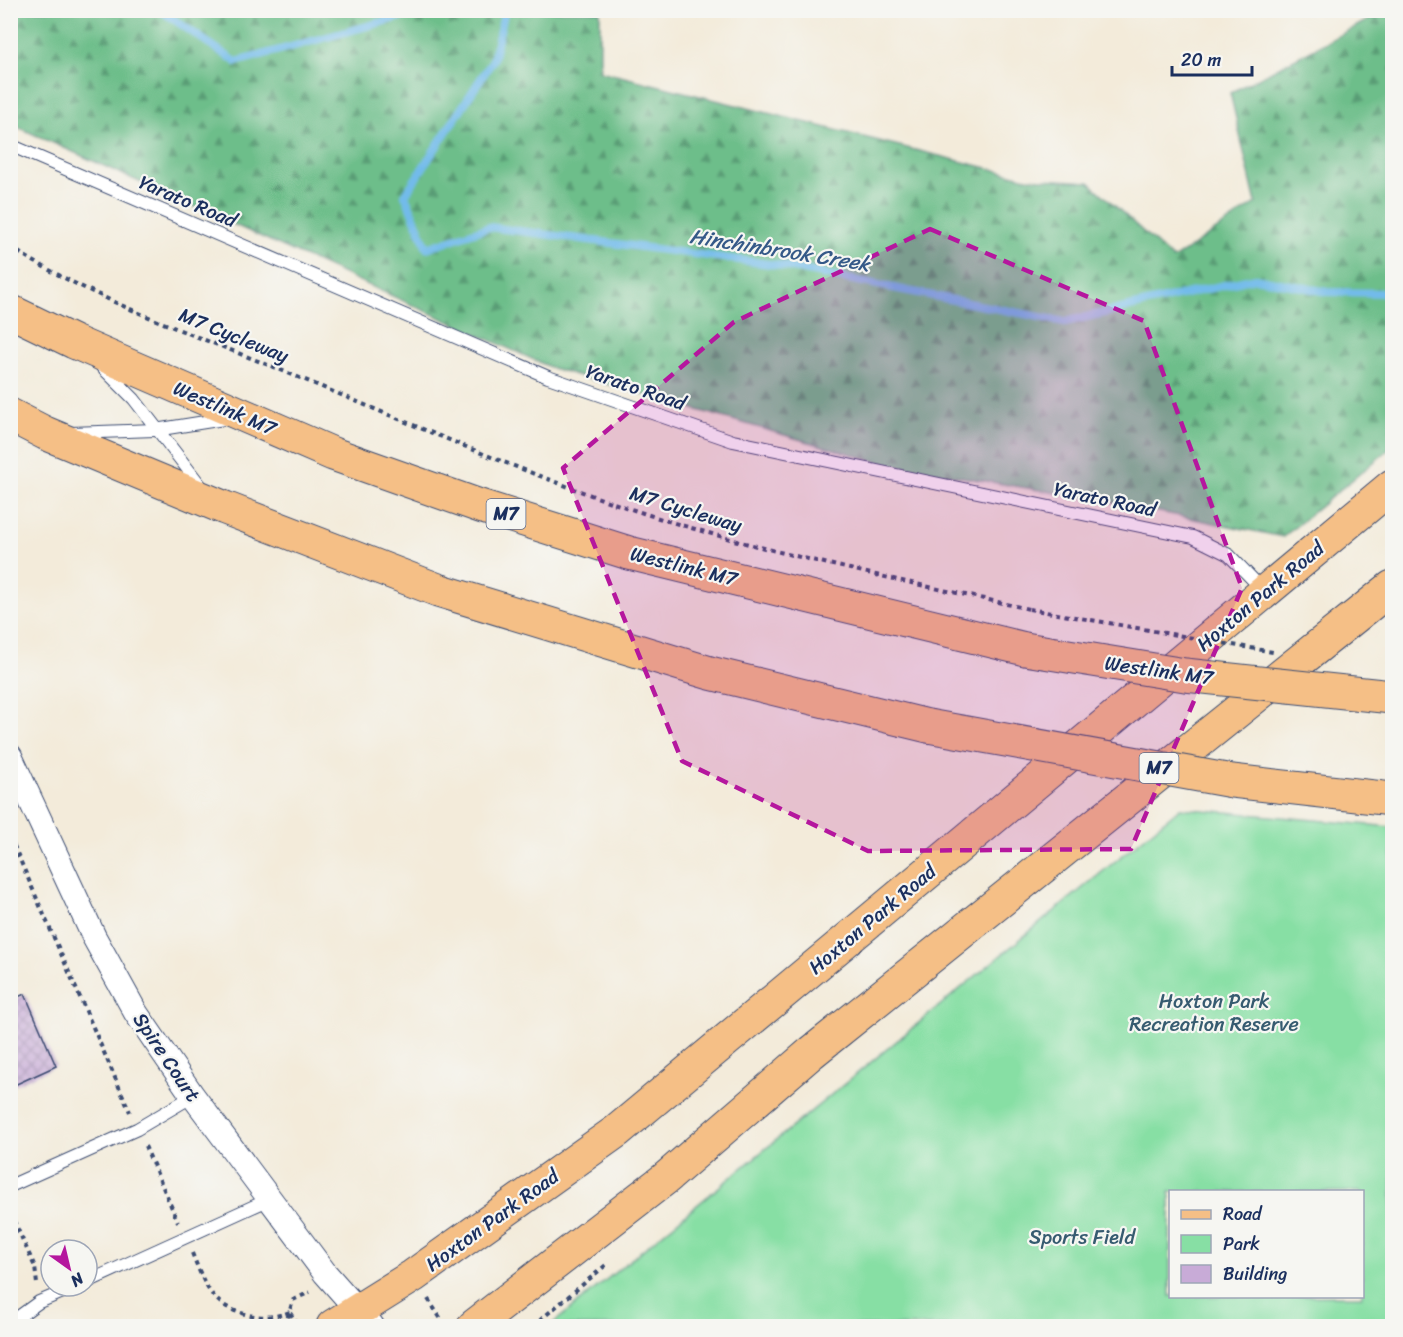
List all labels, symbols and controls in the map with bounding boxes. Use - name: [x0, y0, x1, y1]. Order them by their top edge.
- scale bar: [1172, 39, 1252, 77]
- text: 20 m: [1181, 44, 1221, 76]
- street label: Yarato Road: [133, 165, 244, 238]
- water label: Hinchinbrook Creek: [687, 217, 875, 283]
- street label: M7 Cycleway: [173, 298, 295, 374]
- street label: Yarato Road: [581, 354, 692, 421]
- street label: Westlink M7: [168, 371, 283, 447]
- street label: Yarato Road: [1050, 472, 1161, 528]
- street label: M7 Cycleway: [625, 476, 747, 543]
- road number: M7: [486, 499, 526, 529]
- street label: Hoxton Park Road: [1188, 531, 1333, 661]
- street label: Westlink M7: [627, 536, 743, 597]
- street label: Westlink M7: [1102, 646, 1217, 696]
- road number: M7: [1140, 753, 1178, 783]
- street label: Hoxton Park Road: [800, 854, 945, 984]
- park label: Hoxton Park Recreation Reserve: [1129, 984, 1299, 1042]
- street label: Spire Court: [123, 1005, 210, 1110]
- street label: Hoxton Park Road: [418, 1159, 568, 1281]
- legend: [1169, 1190, 1364, 1298]
- text: Road: [1223, 1198, 1263, 1230]
- park label: Sports Field: [1029, 1220, 1137, 1255]
- text: Park: [1223, 1228, 1260, 1260]
- north arrow: [39, 1238, 99, 1298]
- text: Building: [1223, 1258, 1287, 1290]
- text: N: [64, 1264, 91, 1296]

